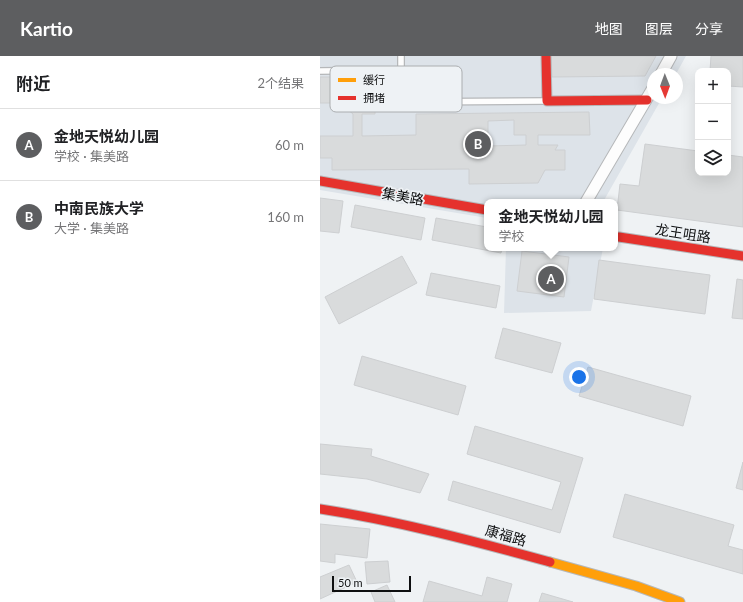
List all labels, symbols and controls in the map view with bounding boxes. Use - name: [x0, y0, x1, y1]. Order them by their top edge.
- text: Kartio: [20, 17, 73, 40]
- text: 地图: [595, 20, 623, 37]
- text: 图层: [645, 20, 673, 37]
- text: 分享: [695, 20, 723, 37]
- legend: [330, 66, 462, 112]
- north arrow: [647, 68, 683, 104]
- map controls: [695, 68, 731, 176]
- button: +: [695, 68, 731, 104]
- text: 附近: [16, 73, 50, 94]
- text: 缓行: [363, 73, 385, 86]
- text: 2个结果: [257, 75, 304, 91]
- text: 拥堵: [363, 91, 385, 104]
- button: −: [695, 104, 731, 140]
- text: 金地天悦幼儿园: [54, 127, 159, 145]
- pin: B: [465, 129, 491, 159]
- text: A: [24, 137, 34, 153]
- text: 60 m: [275, 137, 304, 153]
- button: layers: [695, 140, 731, 176]
- text: 学校 · 集美路: [54, 148, 129, 164]
- street label: 集美路: [381, 184, 425, 208]
- text: 中南民族大学: [54, 199, 144, 217]
- popup: [484, 199, 618, 251]
- text: 金地天悦幼儿园: [498, 207, 604, 225]
- text: B: [25, 209, 33, 225]
- text: 160 m: [267, 209, 304, 225]
- text: 大学 · 集美路: [54, 220, 129, 236]
- street label: 龙王咀路: [654, 220, 712, 246]
- text: 学校: [498, 228, 525, 244]
- pin: A: [538, 264, 564, 294]
- your location: [569, 367, 589, 387]
- street label: 康福路: [483, 521, 529, 549]
- scale bar: [332, 574, 411, 593]
- text: 50 m: [338, 576, 363, 589]

